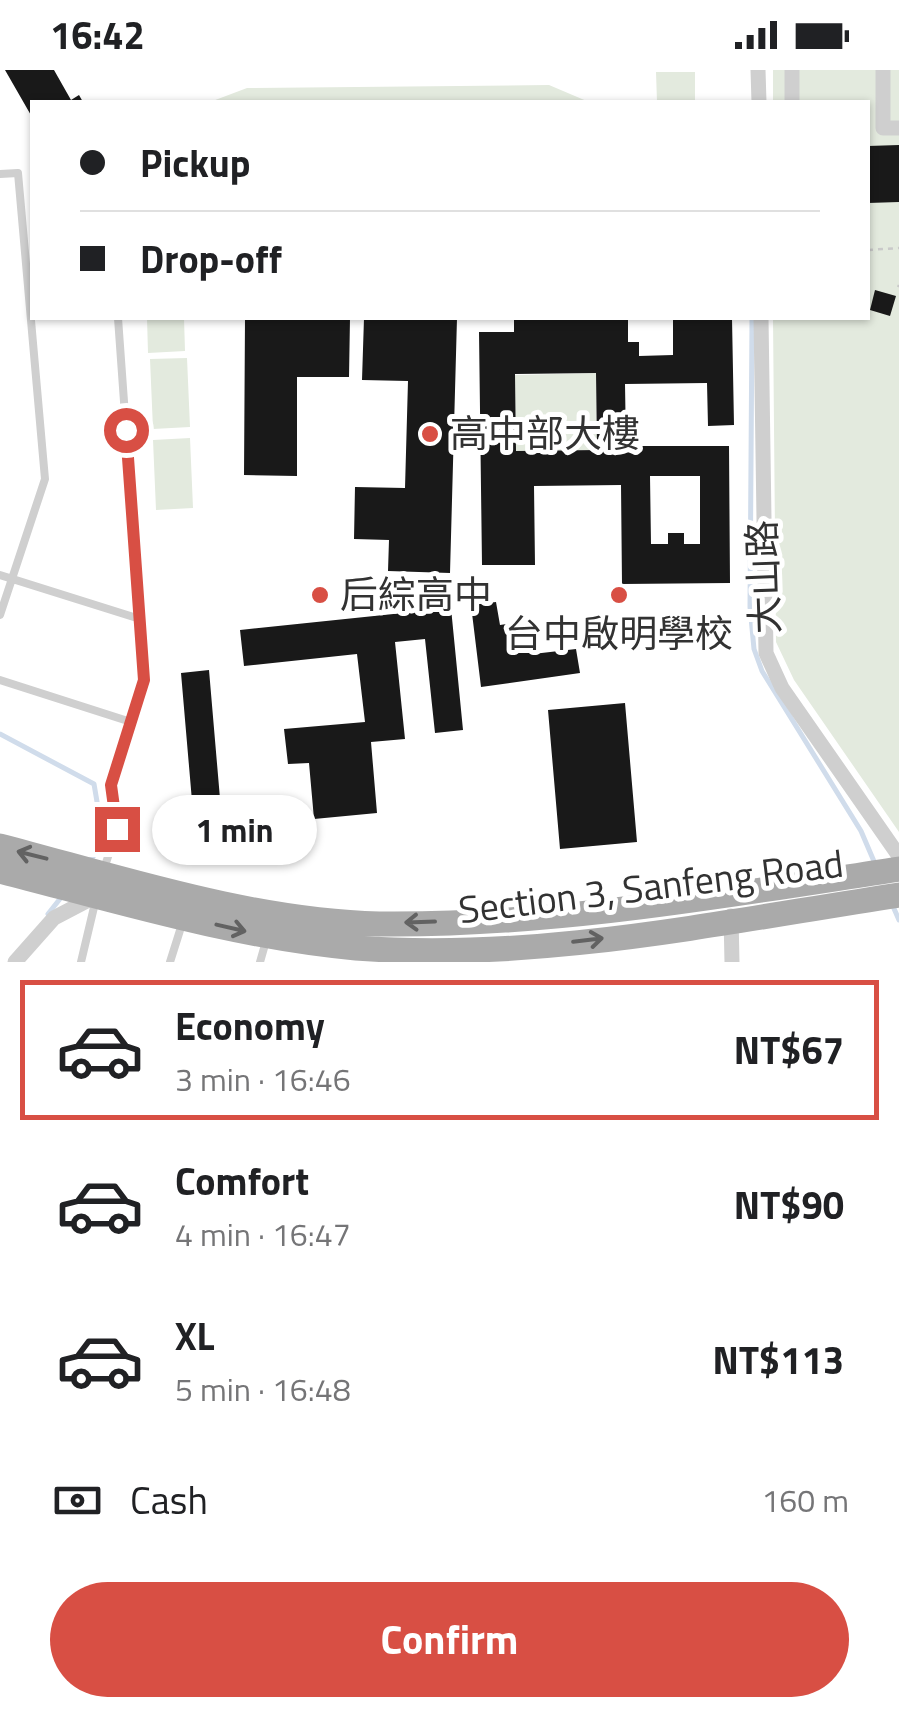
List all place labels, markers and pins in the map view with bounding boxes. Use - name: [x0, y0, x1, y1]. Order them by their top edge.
- place label: 高中部大樓: [450, 404, 640, 462]
- marker: 高中部大樓: [419, 423, 441, 445]
- place label: 后綜高中: [340, 565, 492, 623]
- marker: 后綜高中: [309, 584, 331, 606]
- marker: 台中啟明學校: [608, 584, 630, 606]
- place label: 台中啟明學校: [505, 604, 733, 662]

